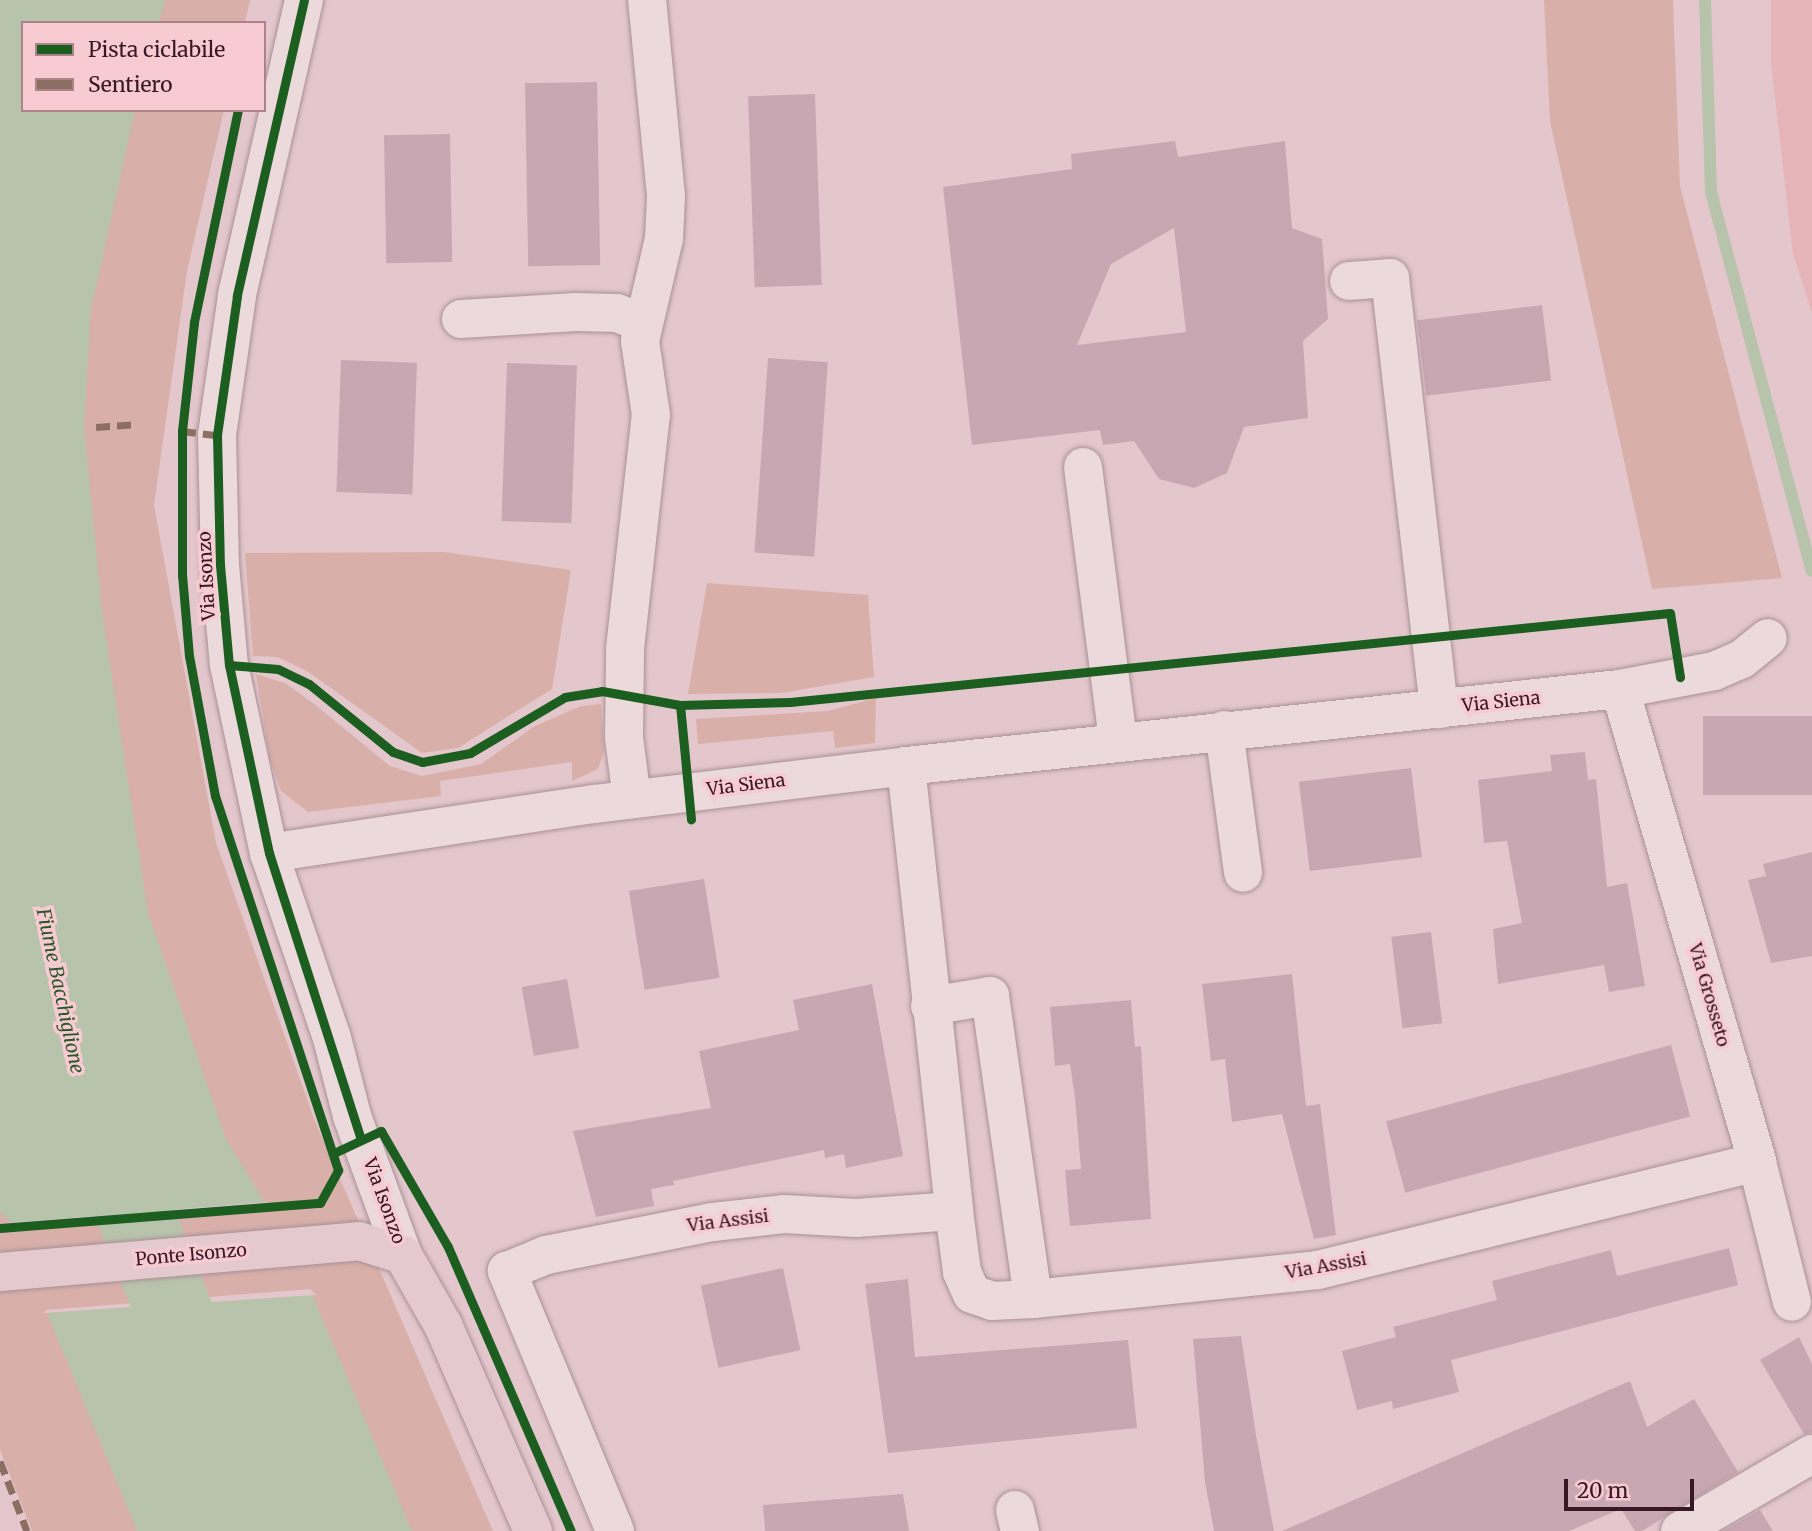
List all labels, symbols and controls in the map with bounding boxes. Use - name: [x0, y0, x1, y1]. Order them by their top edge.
- legend: [21, 21, 266, 112]
- text: Pista ciclabile: [88, 36, 225, 63]
- text: Sentiero: [88, 71, 172, 98]
- street label: Via Isonzo: [194, 531, 220, 621]
- street label: Via Siena: [1461, 687, 1541, 717]
- street label: Via Siena: [706, 769, 786, 801]
- water label: Fiume Bacchiglione: [31, 906, 89, 1076]
- street label: Via Grosseto: [1684, 941, 1734, 1049]
- street label: Via Isonzo: [359, 1155, 409, 1247]
- street label: Via Assisi: [686, 1205, 770, 1237]
- street label: Ponte Isonzo: [134, 1239, 248, 1271]
- street label: Via Assisi: [1284, 1248, 1368, 1284]
- scale bar: [1567, 1464, 1696, 1508]
- text: 20 m: [1577, 1477, 1628, 1504]

